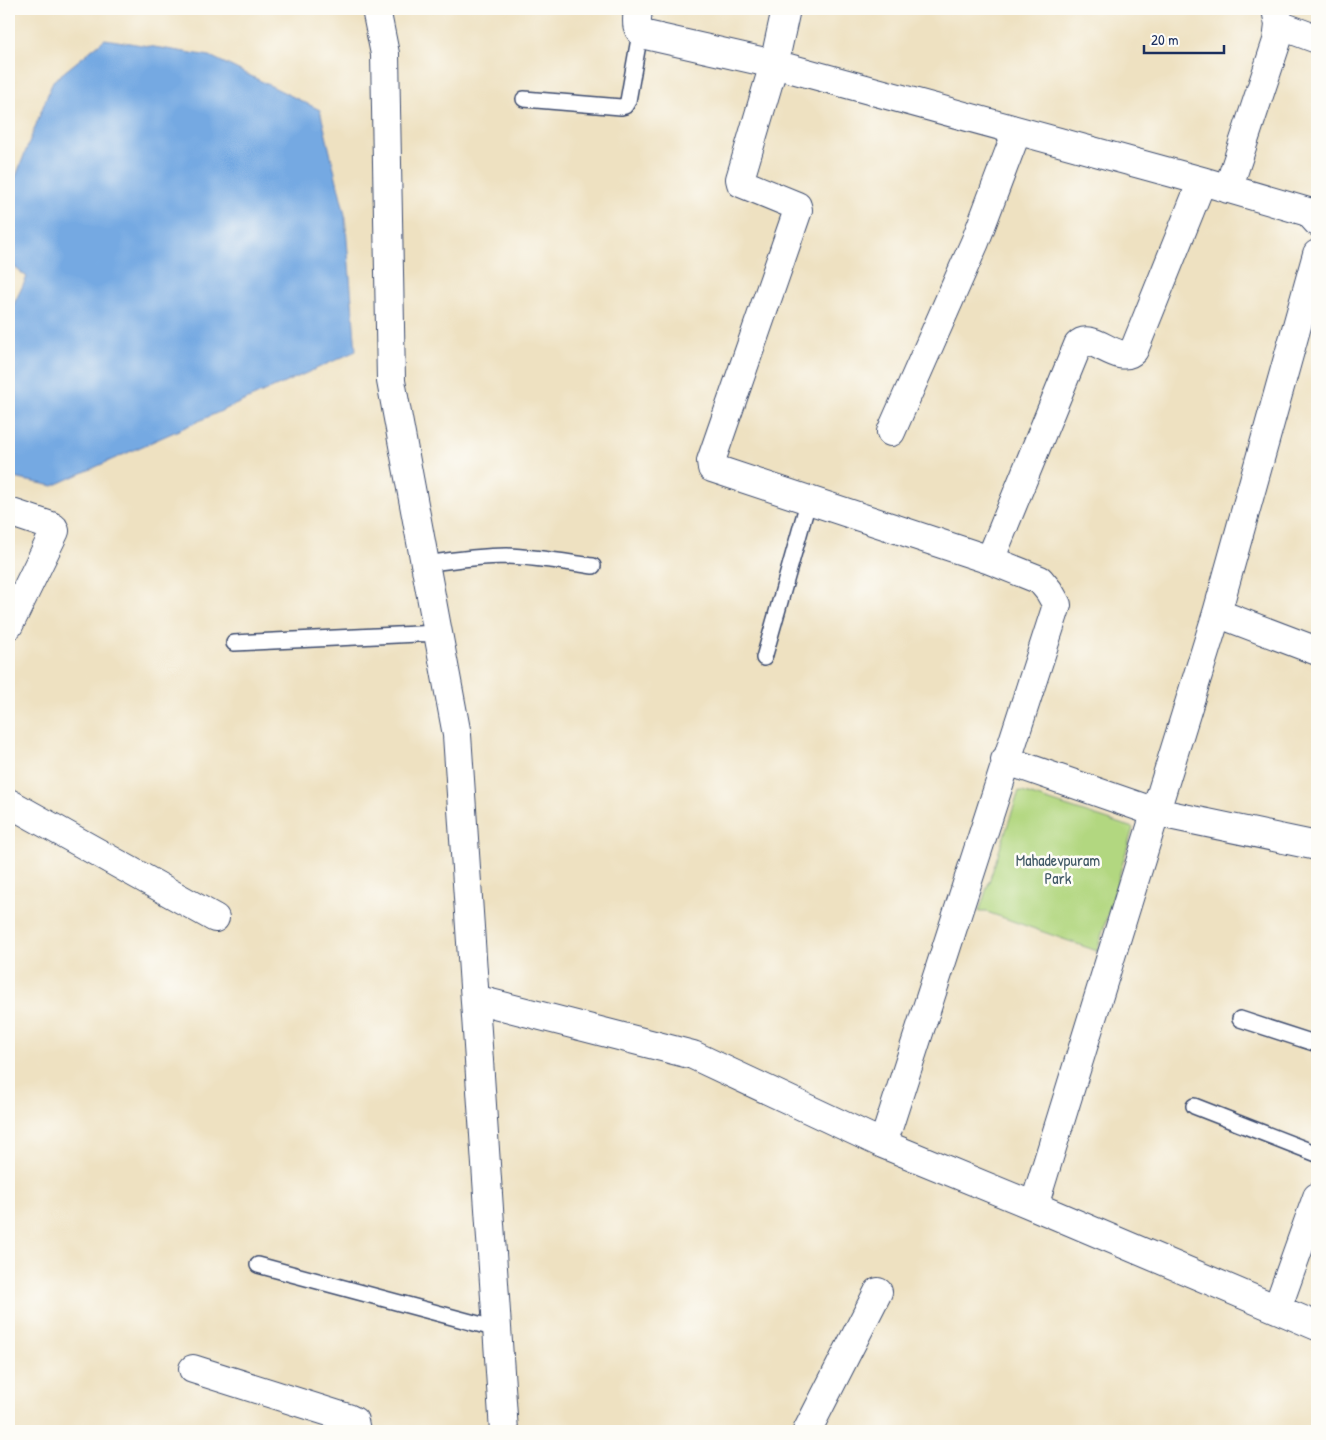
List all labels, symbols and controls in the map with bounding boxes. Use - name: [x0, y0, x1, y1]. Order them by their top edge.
- scale bar: [1144, 22, 1224, 54]
- text: 20 m: [1151, 29, 1178, 50]
- park label: Mahadevpuram Park: [1016, 849, 1100, 889]

